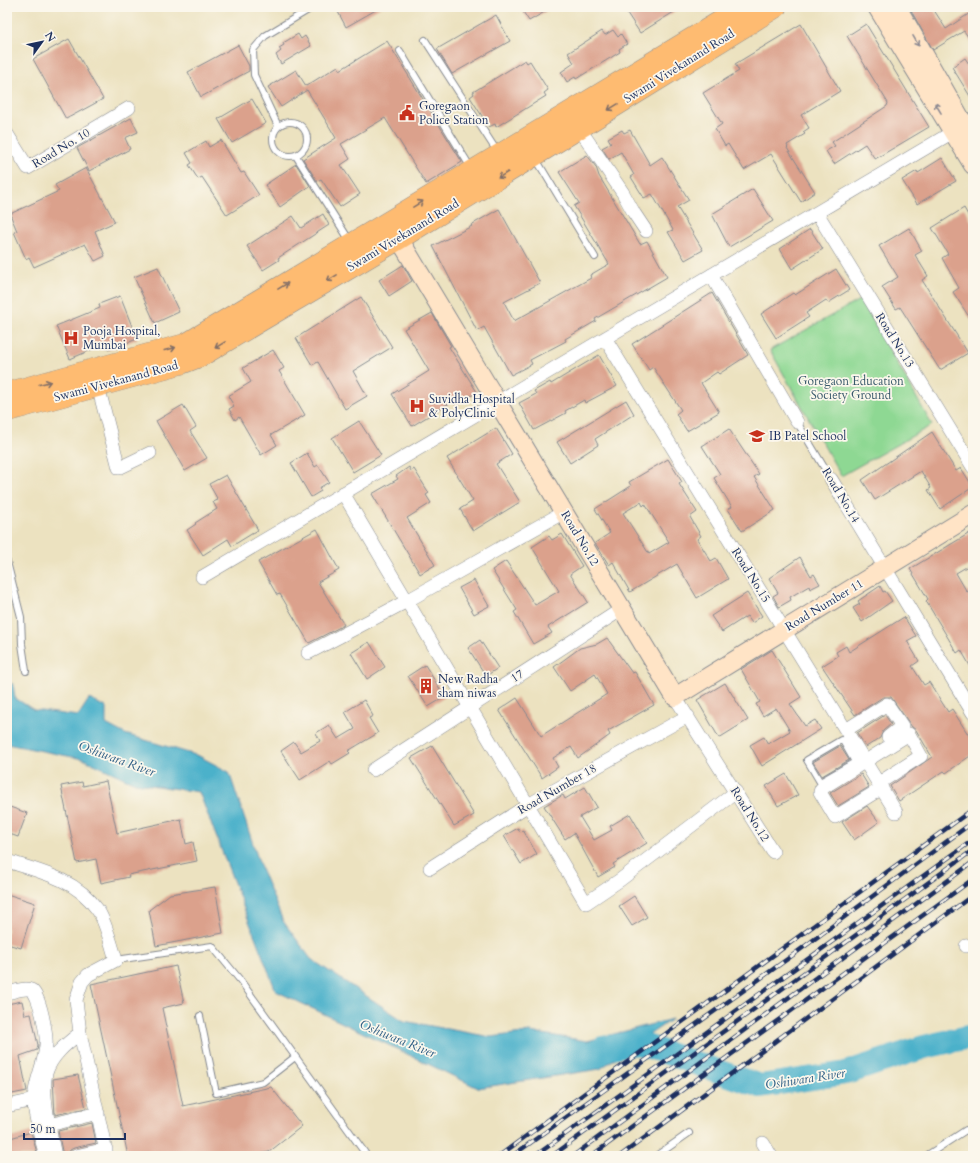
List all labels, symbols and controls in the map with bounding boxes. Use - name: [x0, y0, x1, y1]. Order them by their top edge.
- north arrow: [22, 22, 62, 62]
- street label: Swami Vivekanand Road: [621, 25, 738, 107]
- text: N: [41, 29, 59, 45]
- one-way arrow: [913, 35, 920, 47]
- place label: Goregaon Police Station: [419, 98, 489, 128]
- one-way arrow: [934, 102, 942, 114]
- one-way arrow: [607, 103, 619, 111]
- public building icon: Goregaon Police Station: [398, 104, 416, 122]
- street label: Road No. 10: [29, 124, 93, 172]
- one-way arrow: [497, 171, 509, 179]
- street label: Swami Vivekanand Road: [344, 195, 462, 275]
- one-way arrow: [412, 200, 423, 208]
- one-way arrow: [326, 275, 338, 283]
- one-way arrow: [277, 282, 288, 290]
- street label: Road No.13: [872, 310, 918, 370]
- place label: Pooja Hospital, Mumbai: [83, 323, 160, 353]
- hospital icon: Pooja Hospital, Mumbai: [62, 329, 80, 347]
- one-way arrow: [214, 341, 226, 349]
- one-way arrow: [163, 345, 176, 352]
- street label: Swami Vivekanand Road: [52, 357, 180, 405]
- park label: Goregaon Education Society Ground: [798, 373, 904, 403]
- one-way arrow: [38, 379, 51, 386]
- place label: Suvidha Hospital & PolyClinic: [429, 391, 515, 421]
- hospital icon: Suvidha Hospital & PolyClinic: [408, 397, 426, 415]
- school or university icon: IB Patel School: [748, 427, 766, 445]
- place label: IB Patel School: [769, 428, 846, 444]
- street label: Road No.14: [818, 464, 864, 526]
- street label: Road No.12: [557, 507, 603, 569]
- street label: Road No.15: [728, 545, 774, 605]
- street label: Road Number 11: [782, 575, 866, 635]
- street label: 17: [507, 666, 527, 686]
- place label: New Radha sham niwas: [438, 671, 499, 701]
- building icon: New Radha sham niwas: [417, 677, 435, 695]
- water label: Oshiwara River: [76, 737, 158, 781]
- street label: Road Number 18: [515, 760, 599, 818]
- street label: Road No.12: [727, 784, 773, 844]
- water label: Oshiwara River: [357, 1015, 439, 1063]
- water label: Oshiwara River: [764, 1064, 847, 1094]
- scale bar: [24, 1115, 125, 1141]
- text: 50 m: [30, 1121, 57, 1137]

